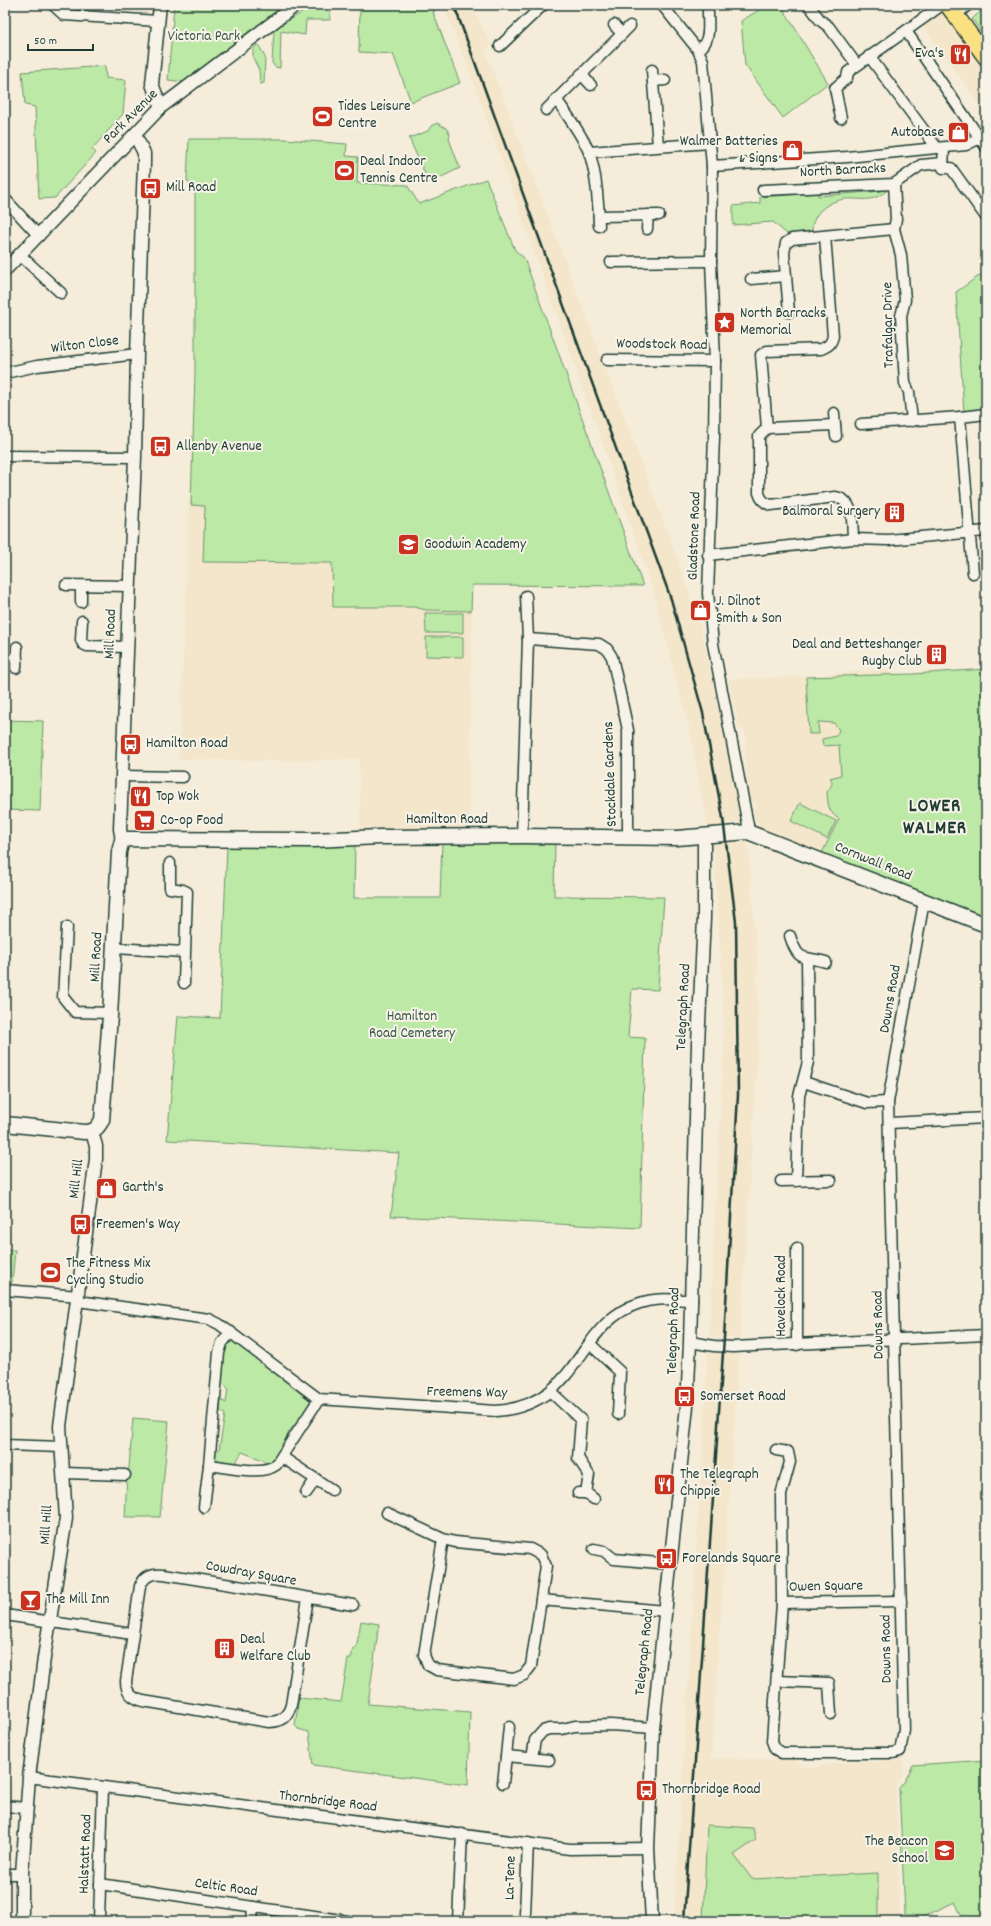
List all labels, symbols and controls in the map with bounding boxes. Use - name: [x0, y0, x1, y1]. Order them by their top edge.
- scale bar: [28, 26, 93, 52]
- park label: Victoria Park: [168, 26, 240, 48]
- text: 50 m: [34, 33, 57, 50]
- restaurant icon: Eva's: [947, 41, 973, 67]
- place label: Eva's: [915, 43, 944, 65]
- street label: Park Avenue: [98, 84, 164, 150]
- place label: Tides Leisure Centre: [338, 96, 411, 135]
- sports icon: Tides Leisure Centre: [310, 103, 336, 129]
- shop icon: Autobase: [946, 120, 972, 146]
- place label: Autobase: [891, 122, 944, 144]
- place label: Walmer Batteries & Signs: [680, 131, 778, 170]
- shop icon: Walmer Batteries & Signs: [780, 138, 806, 164]
- place label: Deal Indoor Tennis Centre: [360, 151, 438, 190]
- sports icon: Deal Indoor Tennis Centre: [332, 158, 358, 184]
- street label: North Barracks: [799, 158, 887, 184]
- bus stop icon: Mill Road: [138, 175, 164, 201]
- place label: Mill Road: [166, 177, 216, 199]
- street label: Trafalgar Drive: [877, 281, 901, 368]
- place label: North Barracks Memorial: [740, 303, 826, 342]
- place icon: North Barracks Memorial: [712, 310, 738, 336]
- street label: Wilton Close: [50, 330, 121, 360]
- street label: Woodstock Road: [616, 333, 708, 357]
- bus stop icon: Allenby Avenue: [147, 434, 173, 460]
- place label: Allenby Avenue: [176, 436, 262, 458]
- street label: Gladstone Road: [682, 491, 708, 581]
- building icon: Balmoral Surgery: [882, 499, 908, 525]
- place label: Balmoral Surgery: [782, 501, 881, 523]
- school or university icon: Goodwin Academy: [396, 532, 422, 558]
- place label: Goodwin Academy: [424, 534, 527, 556]
- place label: J. Dilnot Smith & Son: [716, 591, 782, 630]
- shop icon: J. Dilnot Smith & Son: [688, 598, 714, 624]
- street label: Mill Road: [99, 609, 123, 659]
- place label: Deal and Betteshanger Rugby Club: [792, 634, 922, 673]
- building icon: Deal and Betteshanger Rugby Club: [924, 641, 950, 667]
- street label: Stockdale Gardens: [598, 721, 624, 827]
- bus stop icon: Hamilton Road: [118, 731, 144, 757]
- place label: Hamilton Road: [146, 733, 228, 755]
- restaurant icon: Top Wok: [127, 784, 153, 810]
- place label: Top Wok: [156, 786, 199, 808]
- district label: LOWER WALMER: [903, 794, 967, 843]
- supermarket icon: Co-op Food: [132, 808, 158, 834]
- street label: Hamilton Road: [406, 809, 488, 831]
- place label: Co-op Food: [160, 810, 223, 832]
- street label: Cornwall Road: [831, 836, 915, 888]
- street label: Mill Road: [85, 931, 109, 983]
- street label: Telegraph Road: [671, 963, 697, 1051]
- street label: Downs Road: [874, 963, 908, 1035]
- park label: Hamilton Road Cemetery: [369, 1006, 456, 1045]
- street label: Mill Hill: [64, 1158, 90, 1200]
- shop icon: Garth's: [93, 1175, 119, 1201]
- place label: Garth's: [122, 1177, 164, 1199]
- bus stop icon: Freemen's Way: [67, 1212, 93, 1238]
- place label: Freemen's Way: [96, 1214, 181, 1236]
- place label: The Fitness Mix Cycling Studio: [66, 1253, 151, 1292]
- street label: Havelock Road: [771, 1255, 793, 1337]
- sports icon: The Fitness Mix Cycling Studio: [38, 1260, 64, 1286]
- street label: Telegraph Road: [661, 1287, 687, 1375]
- street label: Downs Road: [867, 1290, 891, 1360]
- street label: Freemens Way: [426, 1381, 508, 1405]
- bus stop icon: Somerset Road: [671, 1384, 697, 1410]
- place label: Somerset Road: [700, 1386, 786, 1408]
- place label: The Telegraph Chippie: [680, 1464, 759, 1503]
- restaurant icon: The Telegraph Chippie: [652, 1471, 678, 1497]
- street label: Mill Hill: [35, 1504, 59, 1546]
- bus stop icon: Forelands Square: [653, 1546, 679, 1572]
- place label: Forelands Square: [682, 1548, 781, 1570]
- street label: Cowdray Square: [204, 1555, 299, 1593]
- street label: Owen Square: [789, 1575, 864, 1599]
- bar icon: The Mill Inn: [18, 1587, 44, 1613]
- place label: The Mill Inn: [46, 1589, 110, 1611]
- street label: Telegraph Road: [630, 1607, 660, 1697]
- street label: Downs Road: [875, 1614, 899, 1684]
- place label: Deal Welfare Club: [240, 1629, 311, 1668]
- building icon: Deal Welfare Club: [211, 1636, 237, 1662]
- bus stop icon: Thornbridge Road: [633, 1777, 659, 1803]
- place label: Thornbridge Road: [662, 1779, 761, 1801]
- street label: Thornbridge Road: [278, 1785, 378, 1819]
- street label: Halstatt Road: [74, 1814, 98, 1894]
- place label: The Beacon School: [865, 1831, 928, 1870]
- school or university icon: The Beacon School: [931, 1838, 957, 1864]
- street label: La-Tene: [499, 1855, 523, 1901]
- street label: Celtic Road: [193, 1873, 259, 1903]

